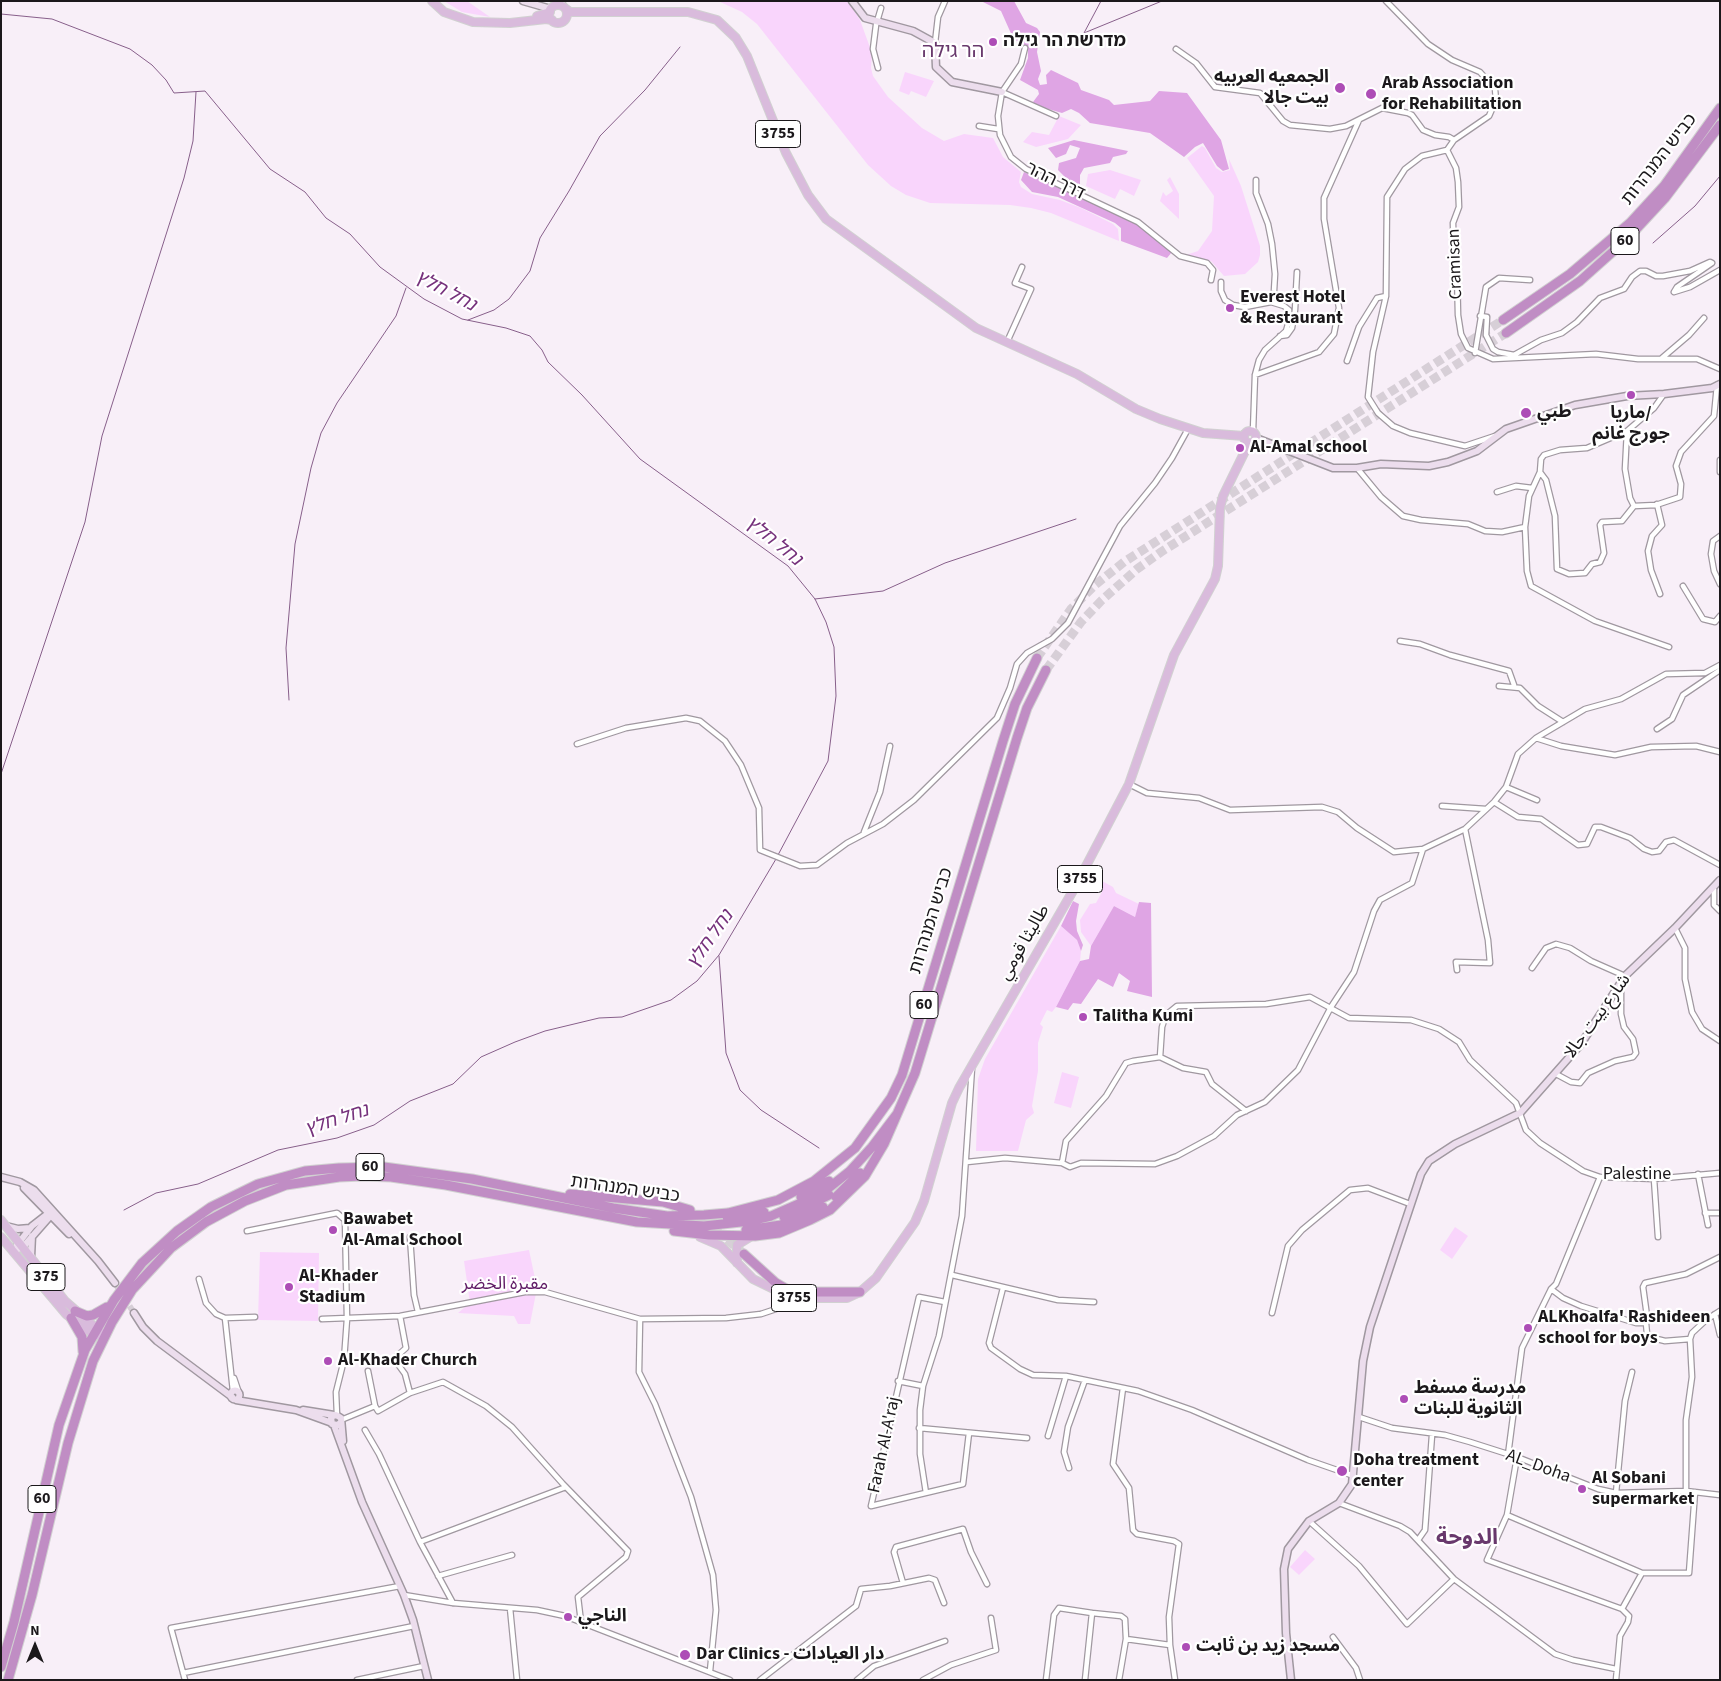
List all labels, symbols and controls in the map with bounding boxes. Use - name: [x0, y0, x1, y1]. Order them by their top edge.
- place label: מדרשת הר גילה: [1003, 31, 1126, 53]
- marker: מדרשת הר גילה: [987, 36, 999, 48]
- district label: הר גילה: [922, 41, 984, 65]
- place label: الجمعيه العربيه بيت جالا: [1214, 67, 1329, 110]
- place label: Arab Association for Rehabilitation: [1382, 73, 1522, 116]
- marker: الجمعيه العربيه بيت جالا: [1333, 81, 1347, 95]
- marker: Arab Association for Rehabilitation: [1364, 87, 1378, 101]
- street label: כביש המנהרות: [1618, 110, 1702, 210]
- road number: 3755: [756, 120, 800, 148]
- street label: דרך ההר: [1022, 158, 1088, 206]
- street label: Cramisan: [1444, 228, 1468, 300]
- road number: 60: [1611, 228, 1639, 255]
- water label: נחל חלץ: [410, 266, 480, 318]
- place label: Everest Hotel & Restaurant: [1240, 287, 1345, 330]
- marker: Everest Hotel & Restaurant: [1224, 302, 1236, 314]
- marker: ماريا/ جورج غانم: [1625, 389, 1637, 401]
- place label: طبي: [1537, 402, 1572, 424]
- place label: ماريا/ جورج غانم: [1592, 403, 1670, 446]
- marker: طبي: [1519, 406, 1533, 420]
- place label: Al-Amal school: [1250, 437, 1367, 459]
- marker: Al-Amal school: [1234, 442, 1246, 454]
- water label: נחל חלץ: [740, 512, 806, 572]
- street label: כביש המנהרות: [906, 865, 958, 977]
- road number: 3755: [1058, 866, 1102, 892]
- street label: طاليثا قومي: [995, 901, 1055, 985]
- water label: נחל חלץ: [683, 906, 739, 974]
- street label: شارع بيت جالا: [1560, 970, 1636, 1064]
- road number: 60: [910, 992, 938, 1018]
- place label: Talitha Kumi: [1093, 1006, 1193, 1028]
- marker: Talitha Kumi: [1077, 1011, 1089, 1023]
- water label: נחל חלץ: [302, 1100, 372, 1142]
- road number: 60: [356, 1154, 384, 1180]
- street label: Palestine: [1603, 1164, 1671, 1186]
- street label: כביש המנהרות: [569, 1172, 681, 1208]
- place label: Bawabet Al-Amal School: [343, 1209, 462, 1252]
- marker: Bawabet Al-Amal School: [327, 1224, 339, 1236]
- road number: 375: [27, 1264, 65, 1290]
- place label: Al-Khader Stadium: [299, 1266, 378, 1308]
- park label: مقبرة الخضر: [462, 1274, 548, 1296]
- marker: Al-Khader Stadium: [283, 1281, 295, 1293]
- road number: 3755: [772, 1285, 816, 1312]
- place label: ALKhoalfa' Rashideen school for boys: [1538, 1307, 1711, 1350]
- marker: ALKhoalfa' Rashideen school for boys: [1522, 1322, 1534, 1334]
- place label: Al-Khader Church: [338, 1350, 477, 1372]
- marker: Al-Khader Church: [322, 1355, 334, 1367]
- place label: مدرسة مسفط الثانوية للبنات: [1414, 1378, 1526, 1420]
- marker: مدرسة مسفط الثانوية للبنات: [1398, 1393, 1410, 1405]
- street label: Farah Al-A'raj: [864, 1395, 906, 1495]
- street label: AL_Doha: [1503, 1445, 1573, 1489]
- place label: Doha treatment center: [1353, 1450, 1479, 1492]
- marker: Doha treatment center: [1335, 1464, 1349, 1478]
- place label: Al Sobani supermarket: [1592, 1468, 1694, 1510]
- marker: Al Sobani supermarket: [1576, 1483, 1588, 1495]
- road number: 60: [28, 1486, 56, 1512]
- district label: الدوحة: [1436, 1526, 1498, 1552]
- place label: الناجي: [578, 1606, 627, 1628]
- marker: الناجي: [562, 1611, 574, 1623]
- north arrow: [10, 1621, 60, 1671]
- text: N: [30, 1621, 40, 1641]
- place label: مسجد زيد بن ثابت: [1196, 1636, 1340, 1658]
- marker: مسجد زيد بن ثابت: [1180, 1641, 1192, 1653]
- place label: Dar Clinics - دار العيادات: [696, 1644, 884, 1666]
- marker: Dar Clinics - دار العيادات: [678, 1648, 692, 1662]

